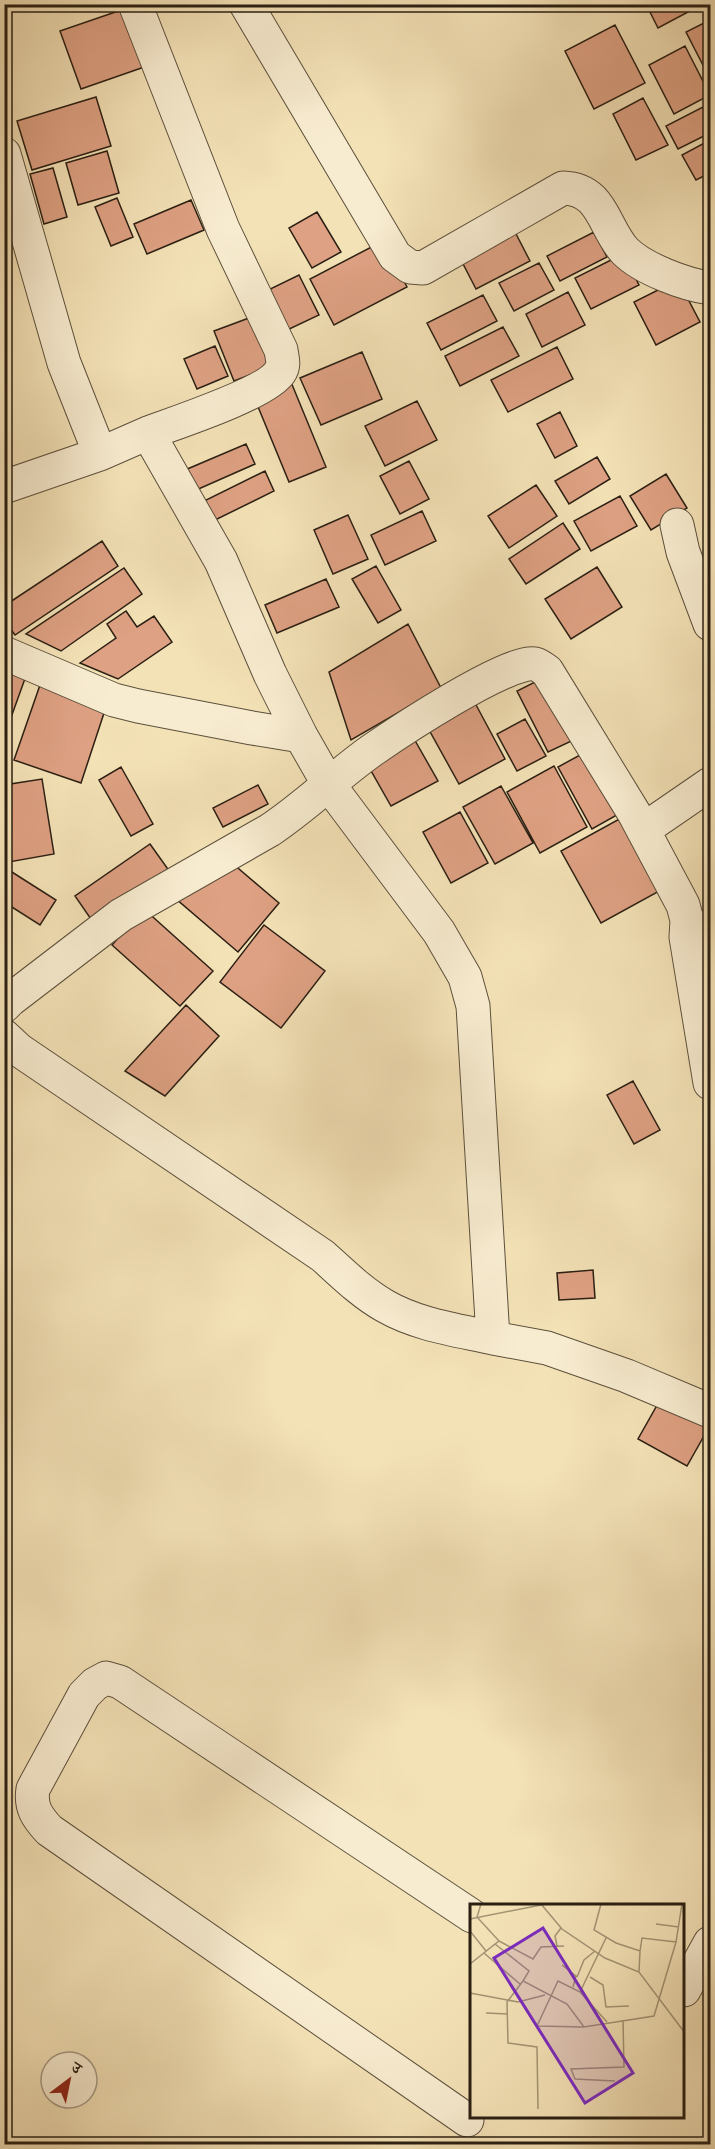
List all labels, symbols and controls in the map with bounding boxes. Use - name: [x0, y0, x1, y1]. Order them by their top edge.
- inset map: [470, 1904, 685, 2119]
- north arrow: [39, 2050, 99, 2110]
- text: उ: [65, 2057, 87, 2082]

